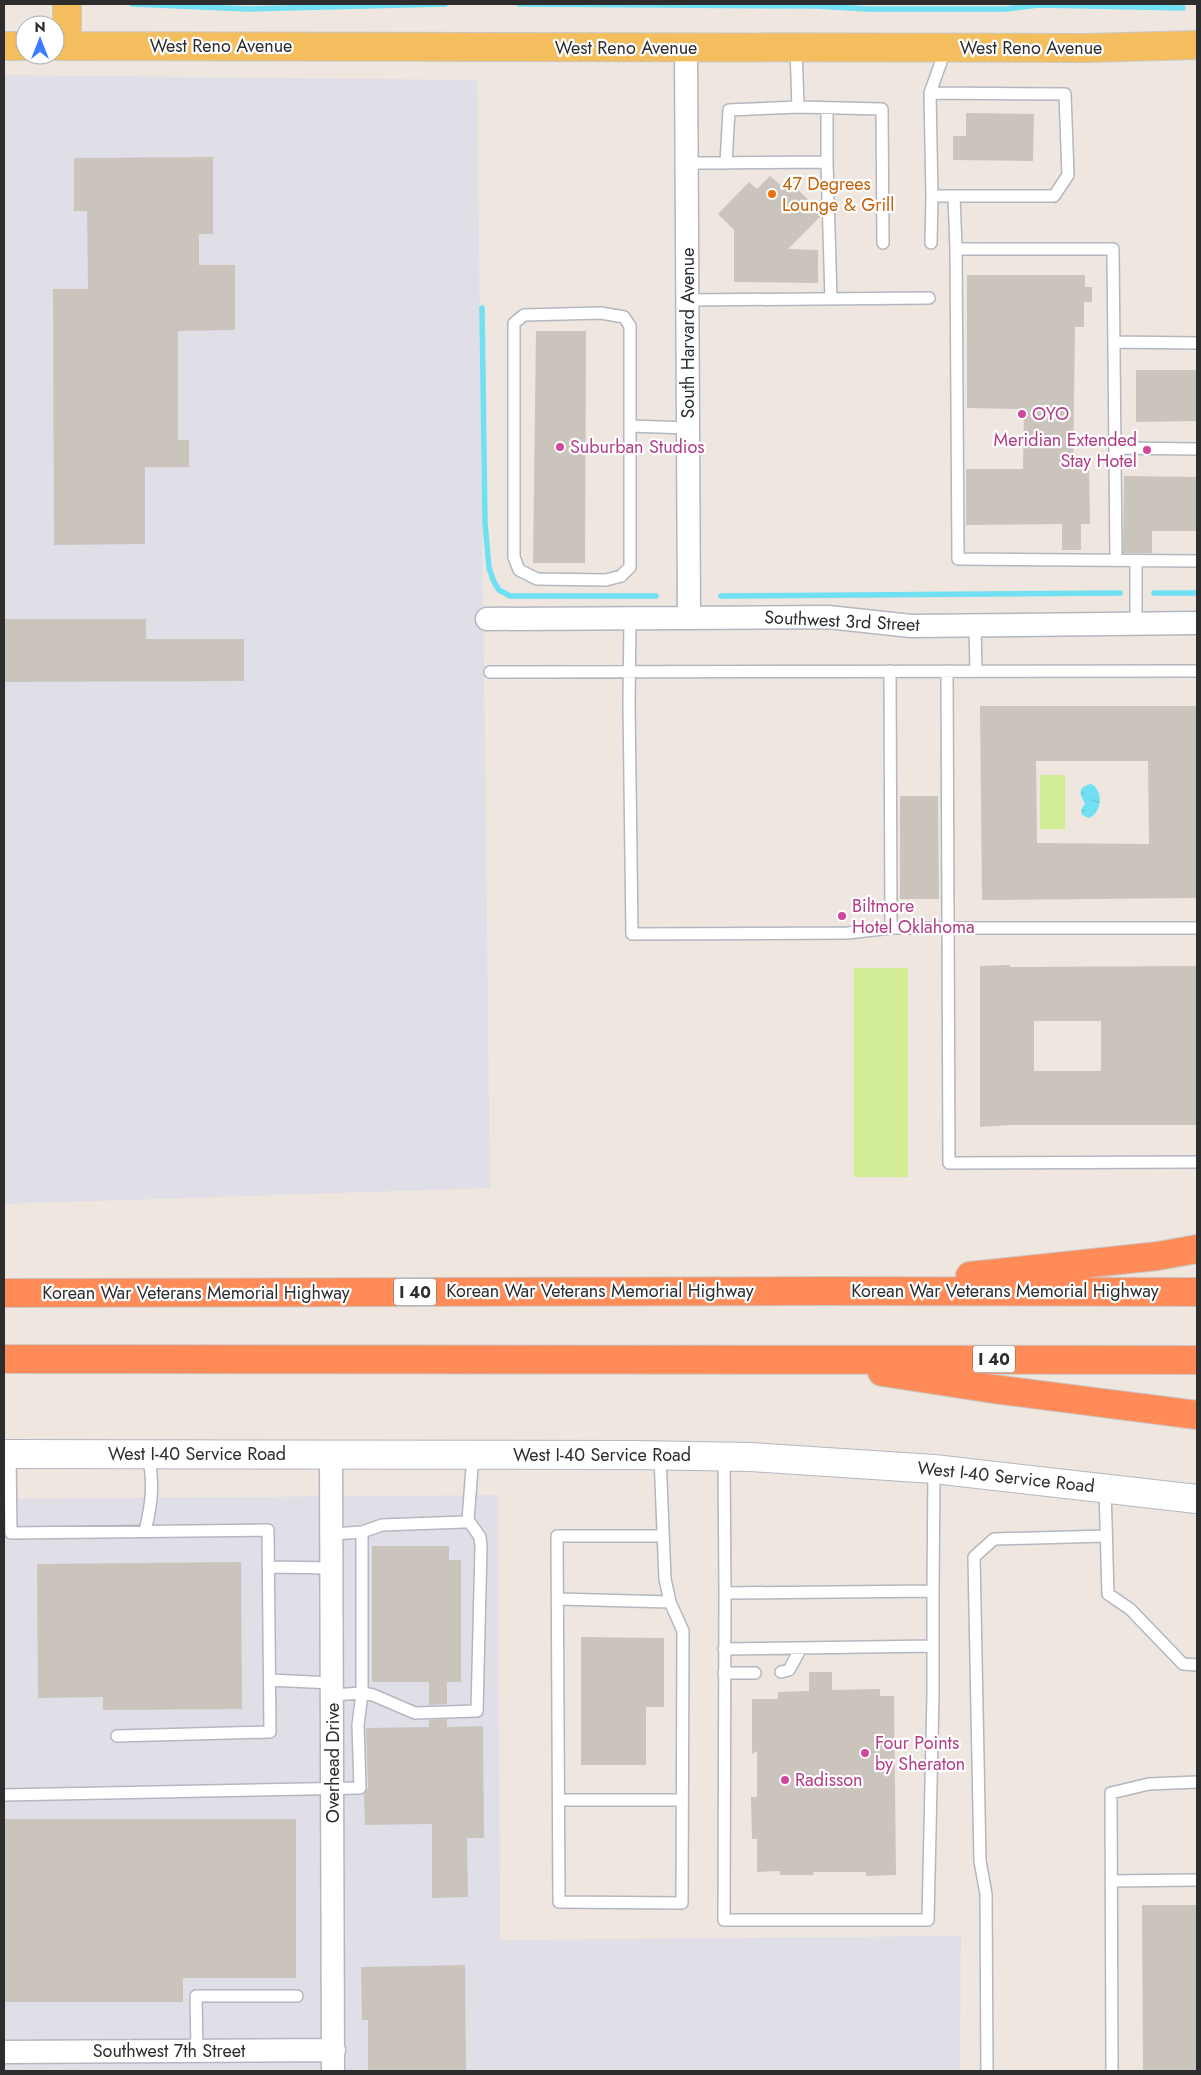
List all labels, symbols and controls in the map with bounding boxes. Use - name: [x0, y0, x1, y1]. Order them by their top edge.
- north arrow: [15, 15, 65, 65]
- text: N: [34, 17, 46, 37]
- street label: West Reno Avenue: [150, 33, 292, 59]
- street label: West Reno Avenue: [555, 35, 697, 61]
- street label: West Reno Avenue: [960, 35, 1102, 61]
- place label: 47 Degrees Lounge & Grill: [782, 171, 894, 218]
- marker: 47 Degrees Lounge & Grill: [766, 188, 778, 200]
- street label: South Harvard Avenue: [675, 247, 701, 419]
- place label: OYO: [1032, 401, 1069, 427]
- marker: OYO: [1016, 408, 1028, 420]
- place label: Meridian Extended Stay Hotel: [994, 427, 1137, 474]
- place label: Suburban Studios: [570, 434, 705, 460]
- marker: Suburban Studios: [554, 441, 566, 453]
- marker: Meridian Extended Stay Hotel: [1141, 444, 1153, 456]
- street label: Southwest 3rd Street: [764, 604, 921, 638]
- place label: Biltmore Hotel Oklahoma: [852, 893, 975, 940]
- marker: Biltmore Hotel Oklahoma: [836, 910, 848, 922]
- road number: I 40: [394, 1278, 436, 1305]
- street label: Korean War Veterans Memorial Highway: [446, 1278, 754, 1304]
- street label: Korean War Veterans Memorial Highway: [851, 1278, 1159, 1304]
- street label: Korean War Veterans Memorial Highway: [42, 1280, 350, 1306]
- road number: I 40: [973, 1346, 1015, 1372]
- street label: West I-40 Service Road: [108, 1441, 286, 1467]
- street label: West I-40 Service Road: [513, 1442, 691, 1468]
- street label: West I-40 Service Road: [916, 1455, 1096, 1499]
- street label: Overhead Drive: [320, 1703, 346, 1823]
- place label: Four Points by Sheraton: [875, 1730, 965, 1777]
- marker: Four Points by Sheraton: [859, 1747, 871, 1759]
- place label: Radisson: [795, 1767, 862, 1793]
- marker: Radisson: [779, 1774, 791, 1786]
- street label: Southwest 7th Street: [93, 2038, 246, 2064]

